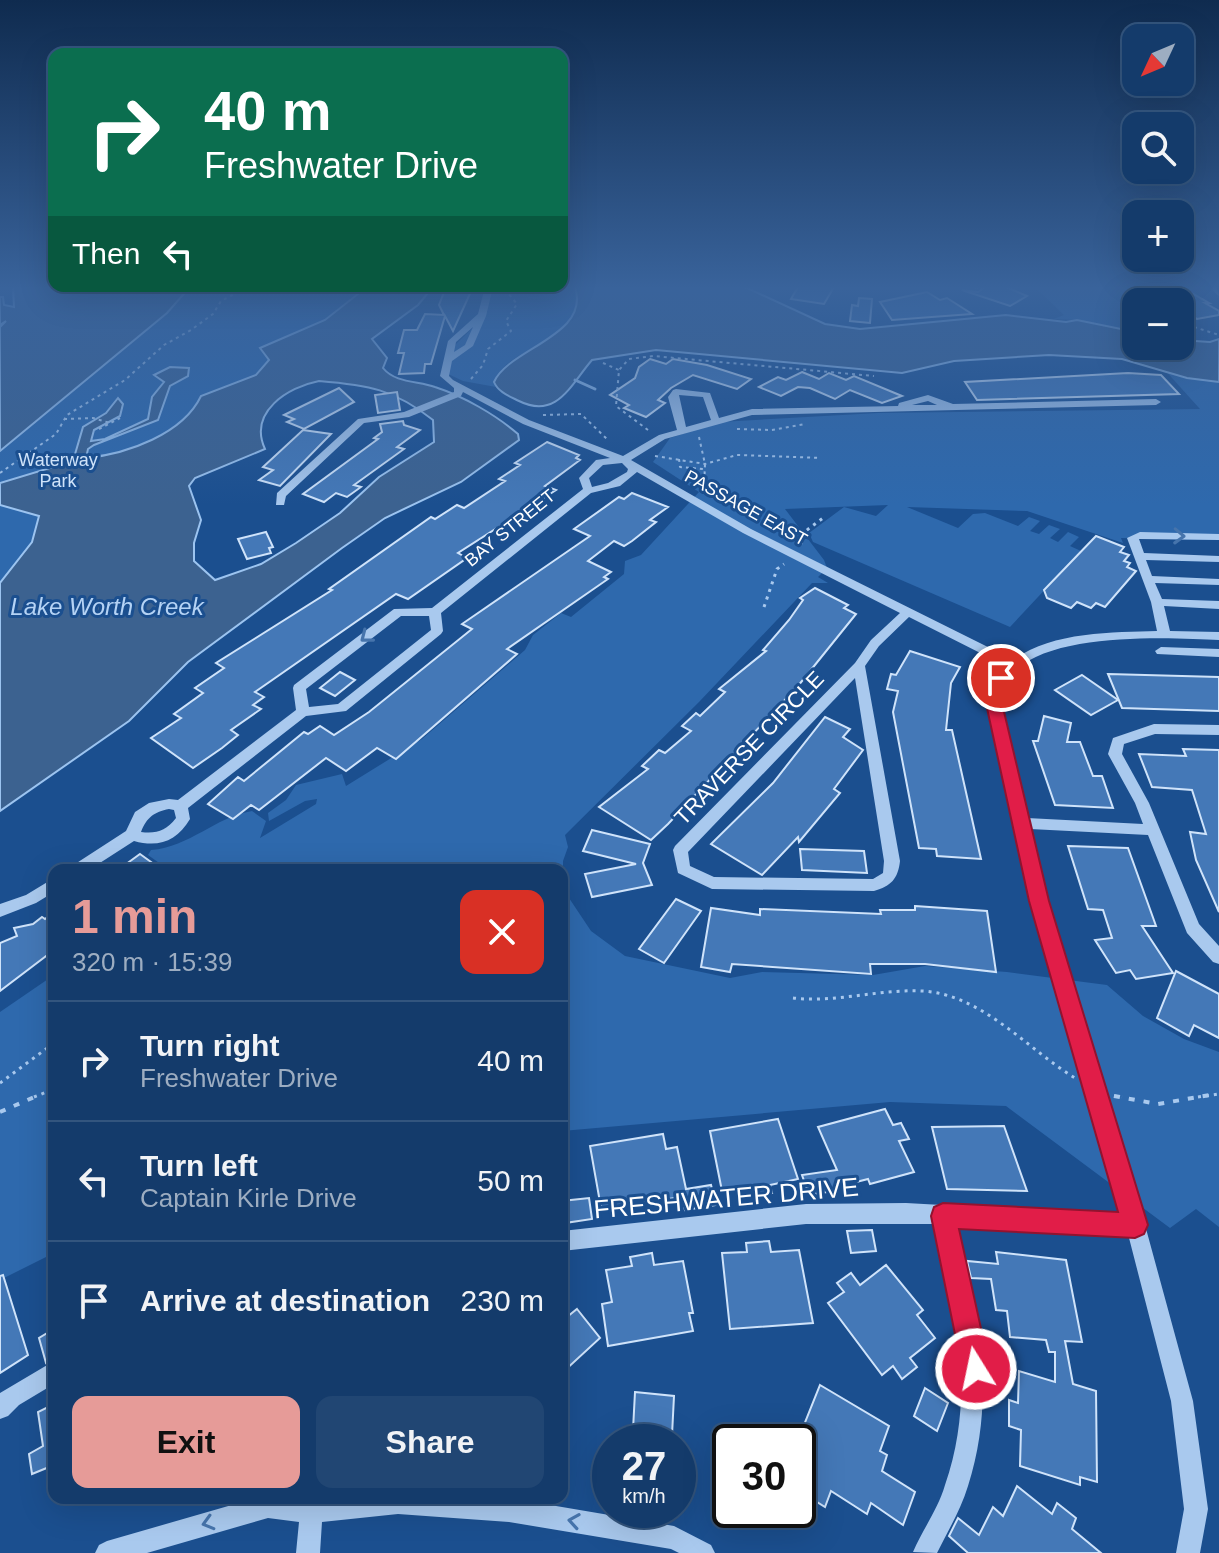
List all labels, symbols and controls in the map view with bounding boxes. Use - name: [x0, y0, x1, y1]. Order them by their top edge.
- north arrow: [1122, 24, 1194, 96]
- map controls: [1122, 24, 1194, 360]
- text: 40 m: [204, 79, 332, 142]
- icon: right: [72, 80, 176, 184]
- button: search: [1122, 112, 1194, 184]
- text: Freshwater Drive: [204, 145, 478, 186]
- button: +: [1122, 200, 1194, 272]
- icon: left: [156, 232, 200, 276]
- text: Then: [72, 237, 140, 270]
- button: −: [1122, 288, 1194, 360]
- park label: Waterway Park: [18, 450, 98, 491]
- street label: PASSAGE EAST: [681, 466, 811, 550]
- street label: BAY STREET: [461, 485, 559, 571]
- one-way arrow: [1173, 527, 1186, 545]
- water label: Lake Worth Creek: [10, 593, 206, 620]
- one-way arrow: [360, 628, 375, 642]
- pin: [967, 644, 1035, 712]
- icon: arrive: [979, 656, 1023, 700]
- street label: TRAVERSE CIRCLE: [669, 666, 829, 830]
- text: 1 min: [72, 890, 197, 943]
- button: close: [460, 890, 544, 974]
- text: 320 m · 15:39: [72, 947, 232, 977]
- text: Turn right: [140, 1029, 279, 1062]
- icon: right: [72, 1039, 116, 1083]
- text: 40 m: [477, 1044, 544, 1077]
- text: Freshwater Drive: [140, 1063, 338, 1093]
- text: Turn left: [140, 1149, 258, 1182]
- icon: left: [72, 1159, 116, 1203]
- text: 50 m: [477, 1164, 544, 1197]
- street label: FRESHWATER DRIVE: [592, 1171, 860, 1225]
- text: Captain Kirle Drive: [140, 1183, 357, 1213]
- icon: arrive: [72, 1279, 116, 1323]
- text: Arrive at destination: [140, 1284, 430, 1317]
- text: 230 m: [461, 1284, 544, 1317]
- position arrow: [934, 1327, 1018, 1411]
- button: Exit: [72, 1396, 300, 1488]
- button: Share: [316, 1396, 544, 1488]
- speed limit sign: 30: [712, 1424, 816, 1528]
- text: 27: [622, 1444, 666, 1488]
- text: km/h: [622, 1485, 666, 1507]
- one-way arrow: [567, 1513, 581, 1530]
- one-way arrow: [202, 1514, 216, 1531]

